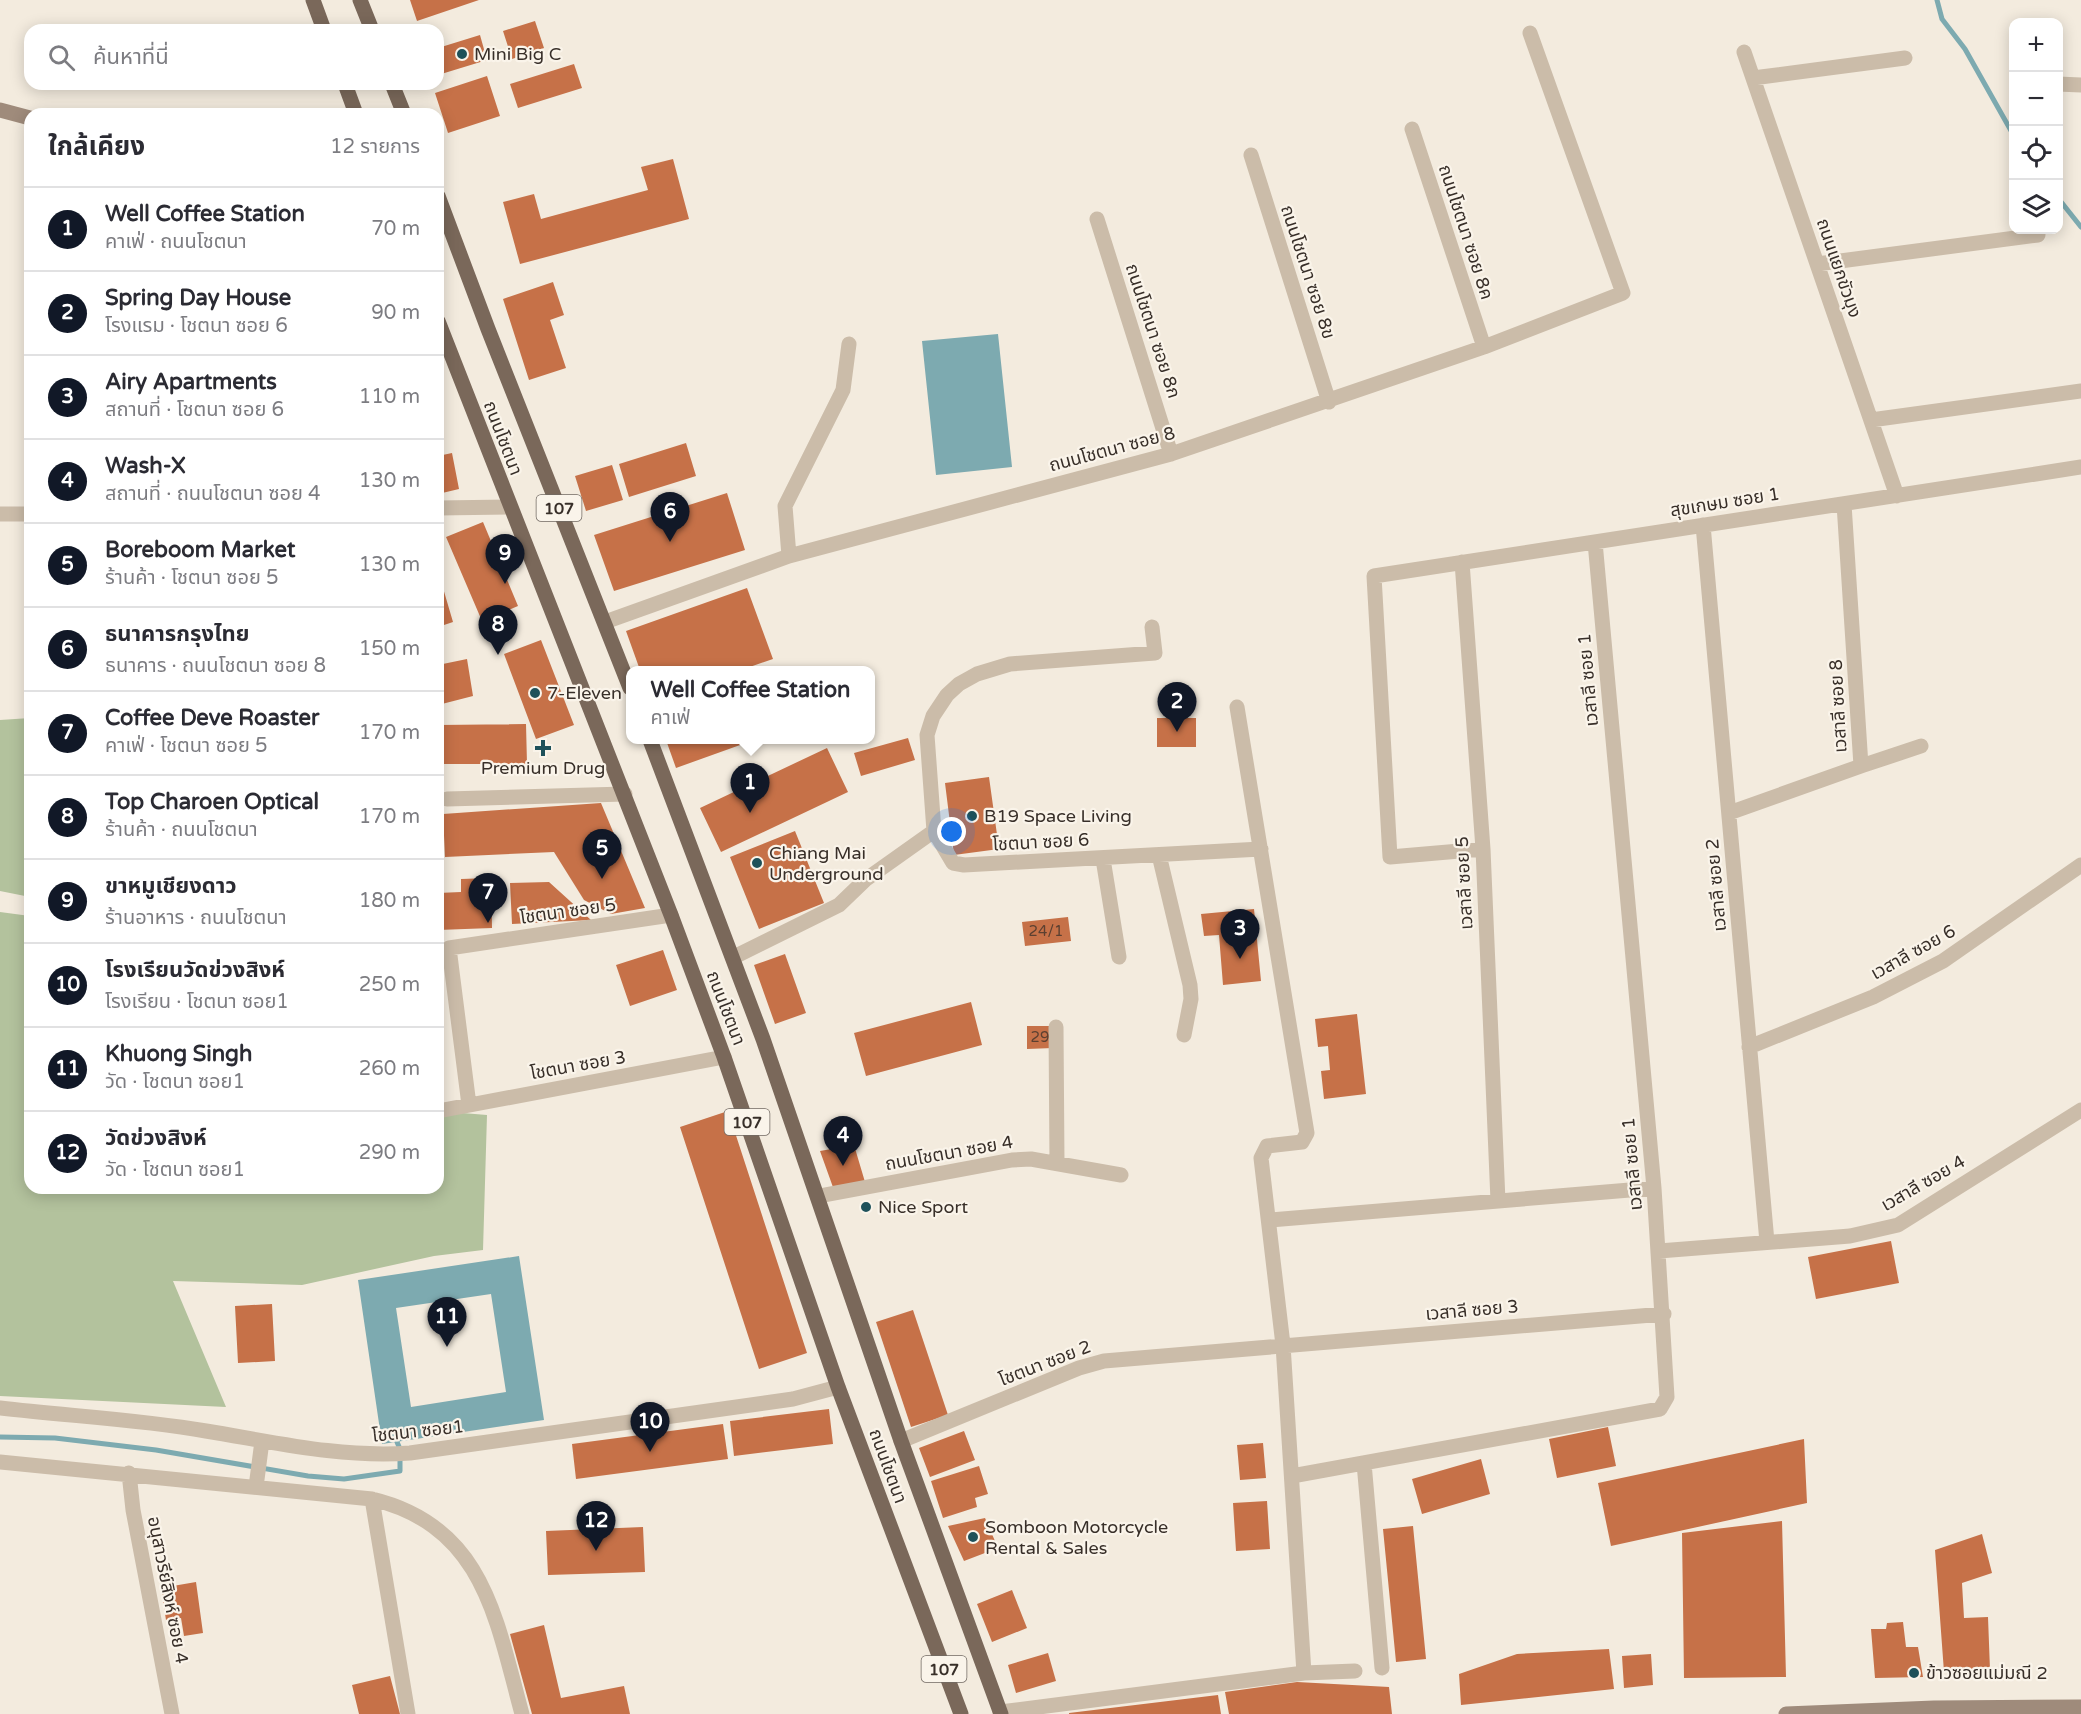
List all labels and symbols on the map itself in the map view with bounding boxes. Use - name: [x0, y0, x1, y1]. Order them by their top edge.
- place label: Mini Big C: [474, 43, 561, 65]
- marker: Mini Big C: [455, 47, 469, 61]
- street label: ถนนโชตนา ซอย 8ค: [1434, 162, 1498, 302]
- street label: ถนนโชตนา ซอย 8ข: [1276, 202, 1340, 342]
- street label: ถนนแยกขัวมุง: [1812, 215, 1866, 321]
- street label: ถนนโชตนา ซอย 8ก: [1121, 261, 1185, 401]
- street label: ถนนโชตนา: [479, 398, 527, 478]
- street label: ถนนโชตนา ซอย 8: [1047, 422, 1177, 476]
- street label: สุขเกษม ซอย 1: [1669, 482, 1781, 522]
- pin: 6: [650, 492, 690, 542]
- road number: 107: [536, 495, 582, 521]
- pin: 9: [486, 534, 524, 584]
- pin: 8: [478, 606, 518, 655]
- street label: เวสาลี ซอย 1: [1573, 632, 1603, 728]
- street label: เวสาลี ซอย 8: [1825, 659, 1851, 753]
- place label: 7-Eleven: [547, 682, 622, 704]
- pin: 2: [1158, 682, 1196, 732]
- marker: 7-Eleven: [528, 686, 542, 700]
- marker: Premium Drug: [536, 741, 550, 755]
- place label: Premium Drug: [481, 757, 605, 779]
- pin: 1: [730, 764, 770, 813]
- place label: B19 Space Living: [984, 805, 1132, 827]
- marker: B19 Space Living: [965, 809, 979, 823]
- your location: [937, 817, 966, 846]
- street label: โชตนา ซอย 6: [992, 828, 1090, 856]
- pin: 5: [582, 830, 622, 879]
- street label: เวสาลี ซอย 5: [1451, 836, 1477, 930]
- street label: เวสาลี ซอย 2: [1701, 837, 1731, 933]
- place label: Chiang Mai Underground: [769, 842, 884, 885]
- marker: Chiang Mai Underground: [750, 856, 764, 870]
- pin: 7: [468, 874, 508, 923]
- street label: โชตนา ซอย 5: [519, 893, 617, 929]
- pin: 3: [1220, 910, 1260, 959]
- street label: เวสาลี ซอย 6: [1867, 920, 1959, 984]
- house number: 24/1: [1029, 922, 1063, 940]
- street label: ถนนโชตนา: [702, 968, 750, 1048]
- house number: 29: [1031, 1028, 1049, 1046]
- street label: โชตนา ซอย 3: [528, 1046, 628, 1084]
- road number: 107: [724, 1109, 770, 1135]
- pin: 4: [824, 1116, 862, 1166]
- street label: เวสาลี ซอย 1: [1617, 1116, 1647, 1212]
- street label: ถนนโชตนา ซอย 4: [883, 1131, 1015, 1175]
- street label: เวสาลี ซอย 4: [1877, 1150, 1969, 1216]
- place label: Nice Sport: [878, 1196, 968, 1218]
- marker: Nice Sport: [859, 1200, 873, 1214]
- street label: เวสาลี ซอย 3: [1424, 1295, 1520, 1325]
- pin: 11: [428, 1298, 466, 1347]
- street label: โชตนา ซอย 2: [996, 1335, 1094, 1391]
- pin: 10: [630, 1402, 670, 1452]
- street label: โชตนา ซอย1: [371, 1415, 465, 1447]
- street label: ถนนโชตนา: [864, 1426, 912, 1506]
- pin: 12: [576, 1502, 616, 1551]
- street label: อนุสาวรีย์สิงห์ ซอย 4: [143, 1515, 193, 1665]
- place label: Somboon Motorcycle Rental & Sales: [985, 1516, 1168, 1559]
- marker: Somboon Motorcycle Rental & Sales: [966, 1530, 980, 1544]
- road number: 107: [922, 1656, 966, 1682]
- place label: ข้าวซอยแม่มณี 2: [1926, 1662, 2048, 1684]
- marker: ข้าวซอยแม่มณี 2: [1907, 1666, 1921, 1680]

